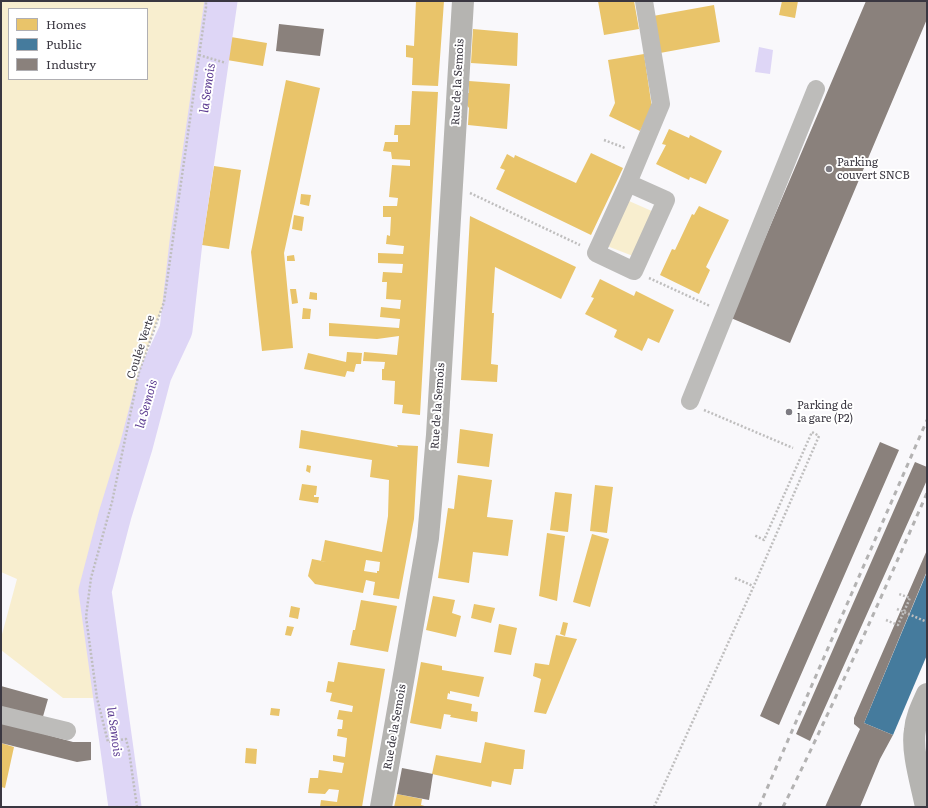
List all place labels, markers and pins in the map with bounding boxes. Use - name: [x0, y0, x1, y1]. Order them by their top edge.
- place label: Parking couvert SNCB: [837, 156, 910, 182]
- marker: Parking couvert SNCB: [824, 164, 834, 174]
- place label: Parking de la gare (P2): [797, 399, 853, 425]
- marker: Parking de la gare (P2): [784, 407, 794, 417]

